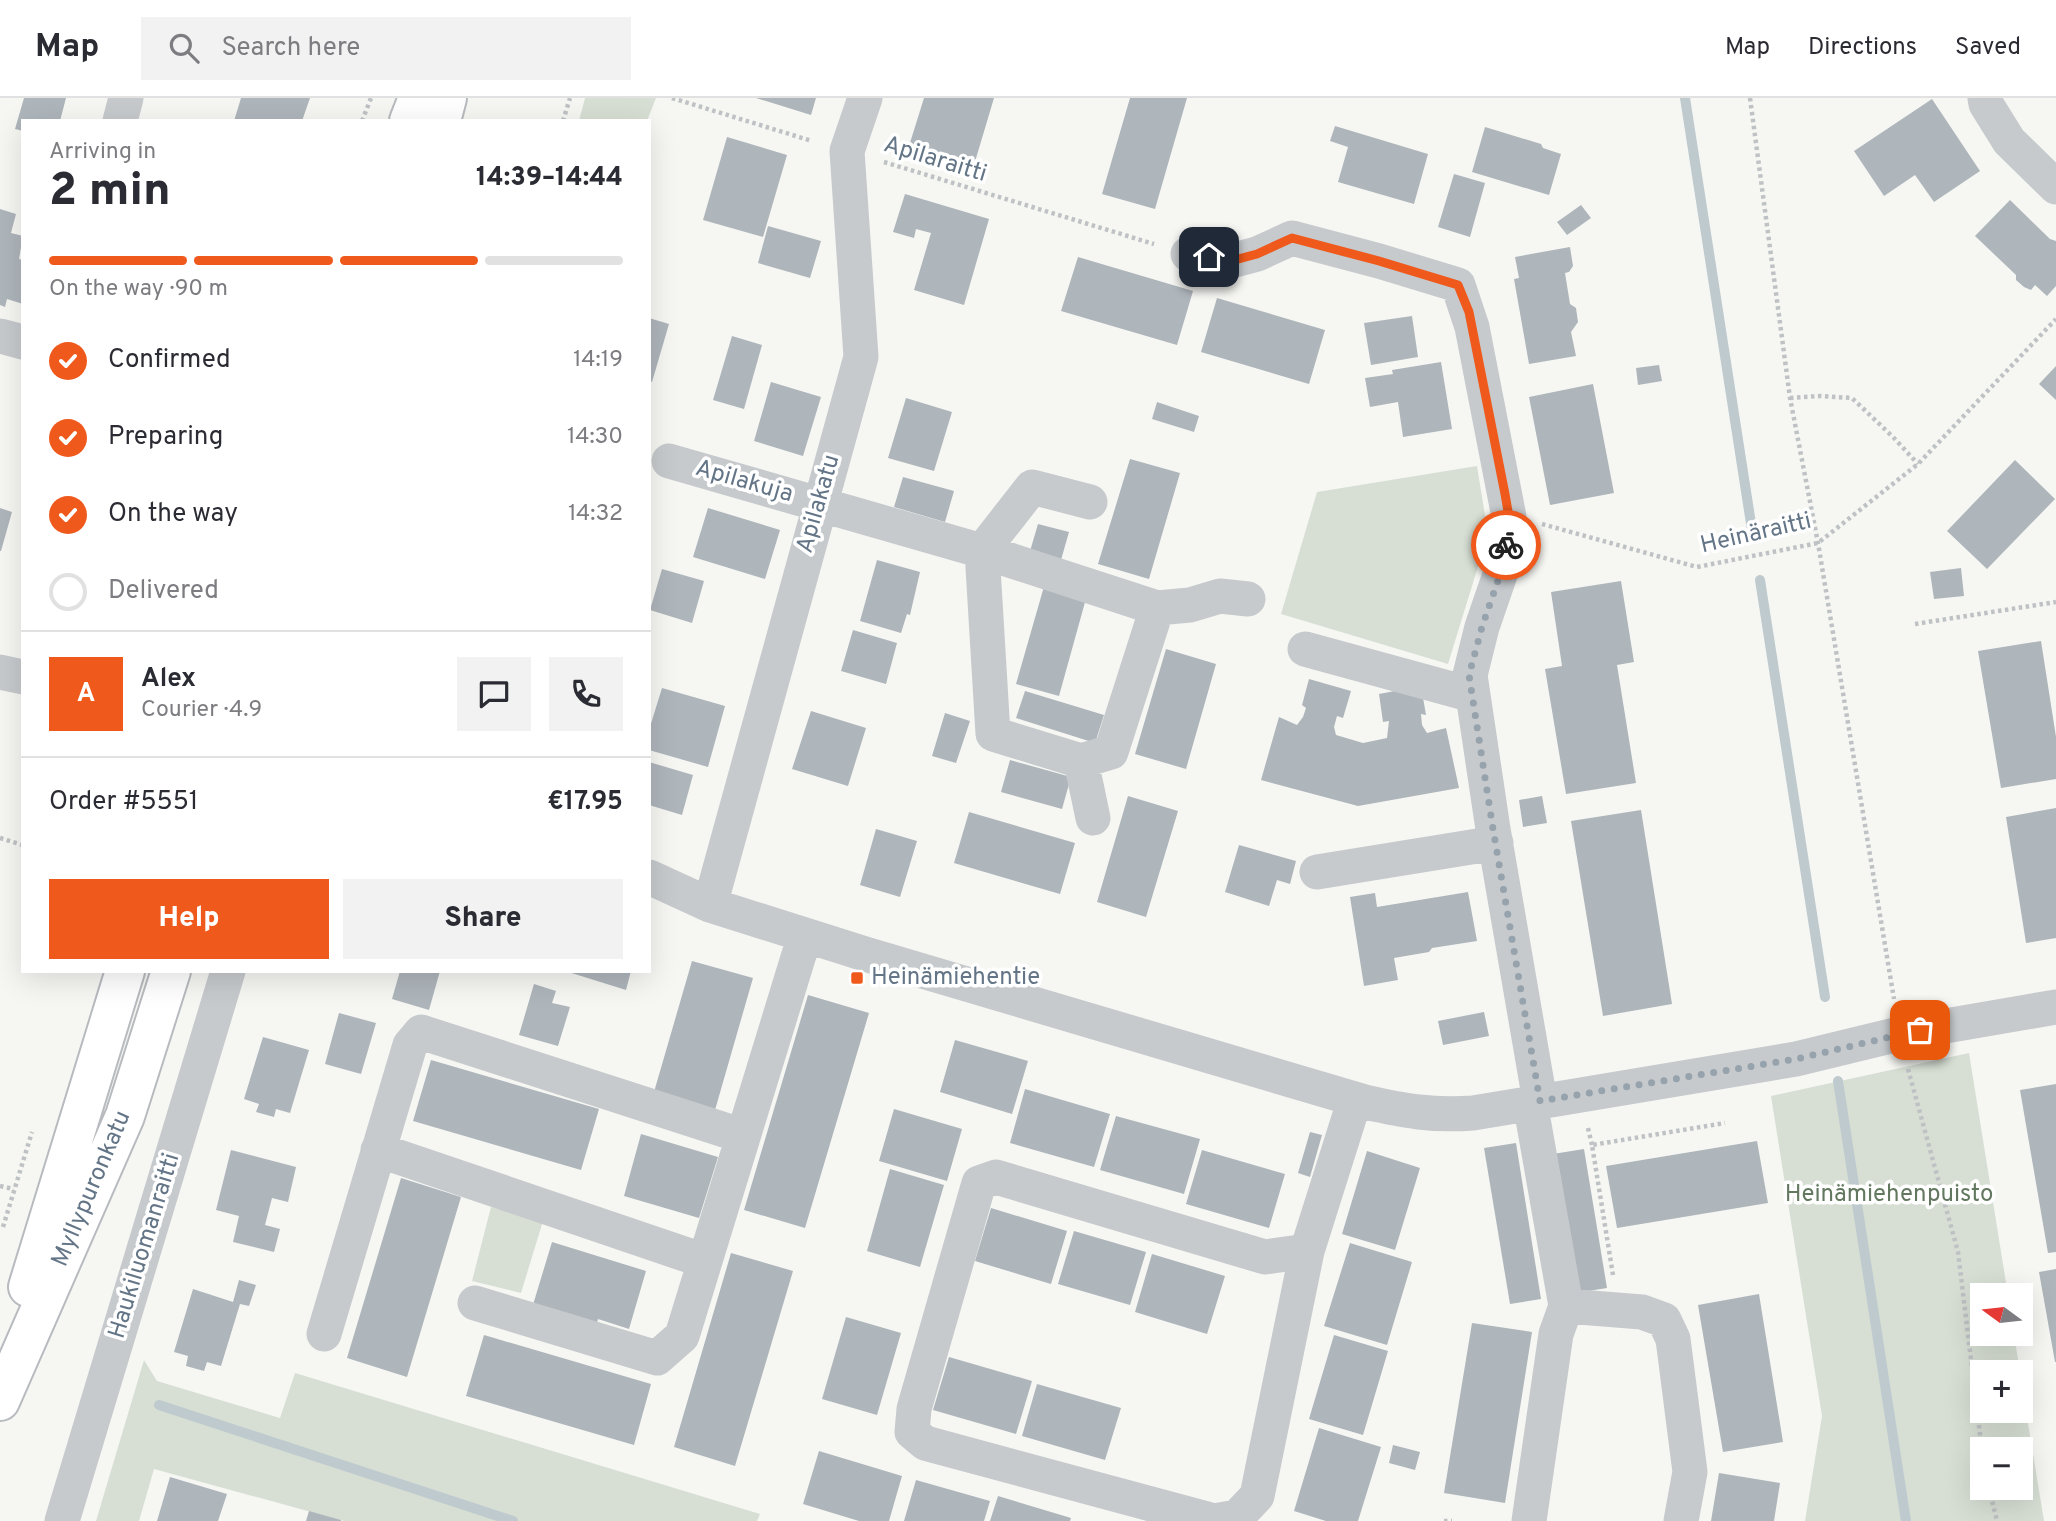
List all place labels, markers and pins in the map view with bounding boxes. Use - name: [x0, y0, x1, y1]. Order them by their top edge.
- pin: [1179, 227, 1239, 287]
- place label: Heinämiehentie: [871, 963, 1040, 993]
- marker: Heinämiehentie: [849, 970, 865, 986]
- pin: [1890, 1000, 1950, 1060]

